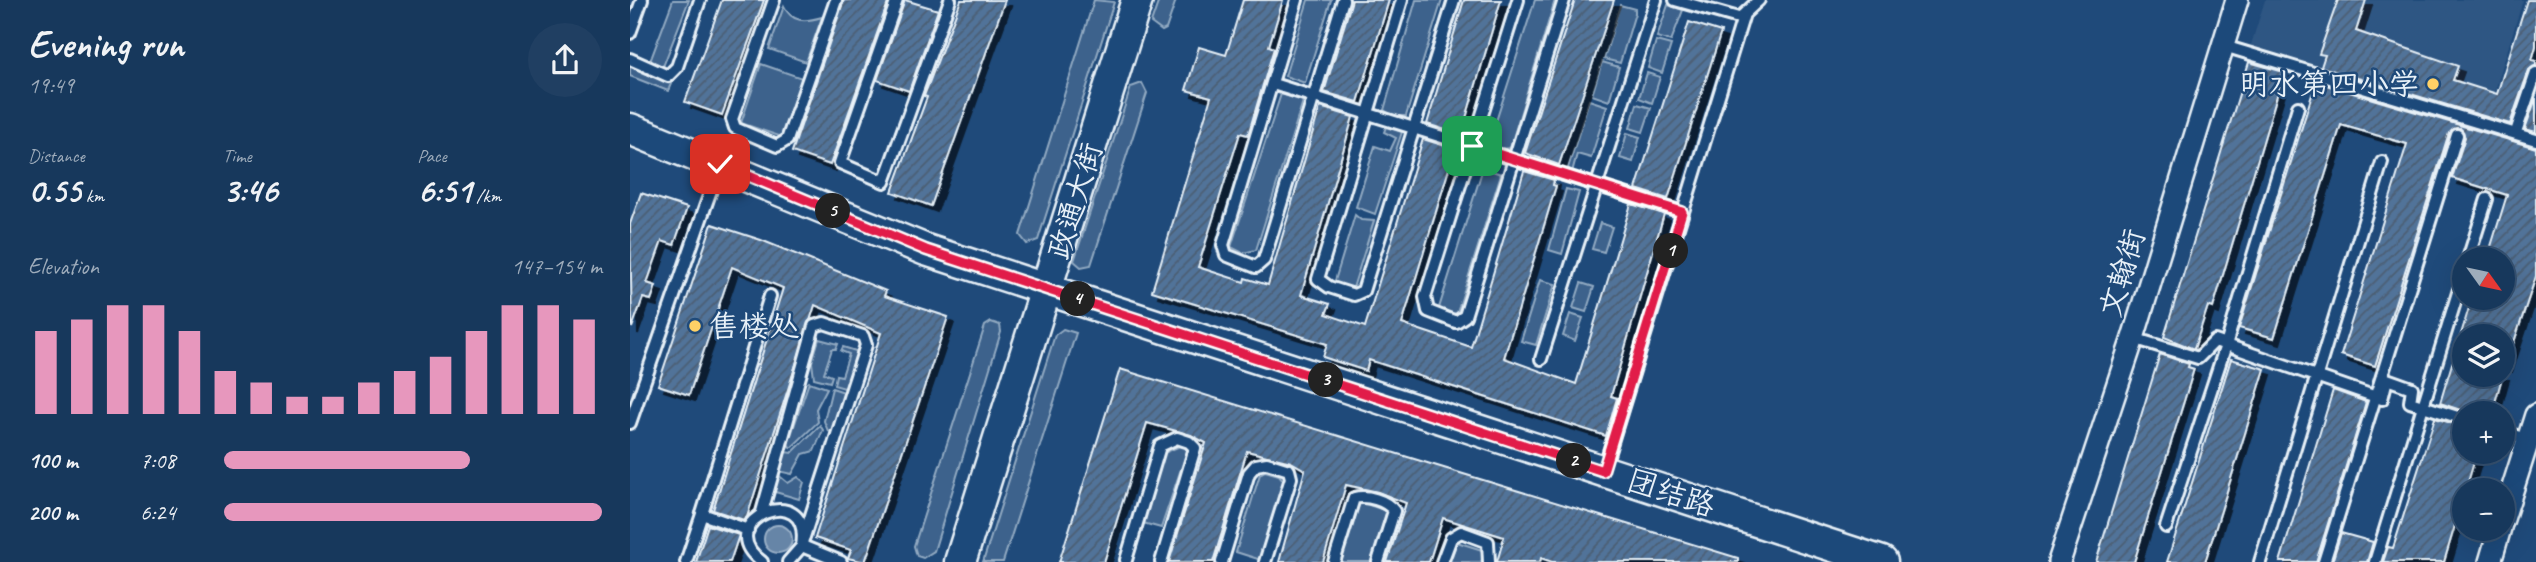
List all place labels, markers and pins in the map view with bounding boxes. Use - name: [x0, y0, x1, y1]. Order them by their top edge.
- place label: 明水第四小学: [2239, 65, 2419, 103]
- marker: 明水第四小学: [2425, 76, 2441, 92]
- pin: [1442, 116, 1502, 176]
- pin: [690, 134, 750, 194]
- pin: 5: [816, 194, 850, 228]
- pin: 1: [1654, 233, 1688, 268]
- pin: 4: [1060, 282, 1096, 316]
- place label: 售楼处: [709, 307, 799, 345]
- marker: 售楼处: [687, 318, 703, 334]
- pin: 3: [1308, 362, 1344, 398]
- pin: 2: [1556, 444, 1592, 478]

